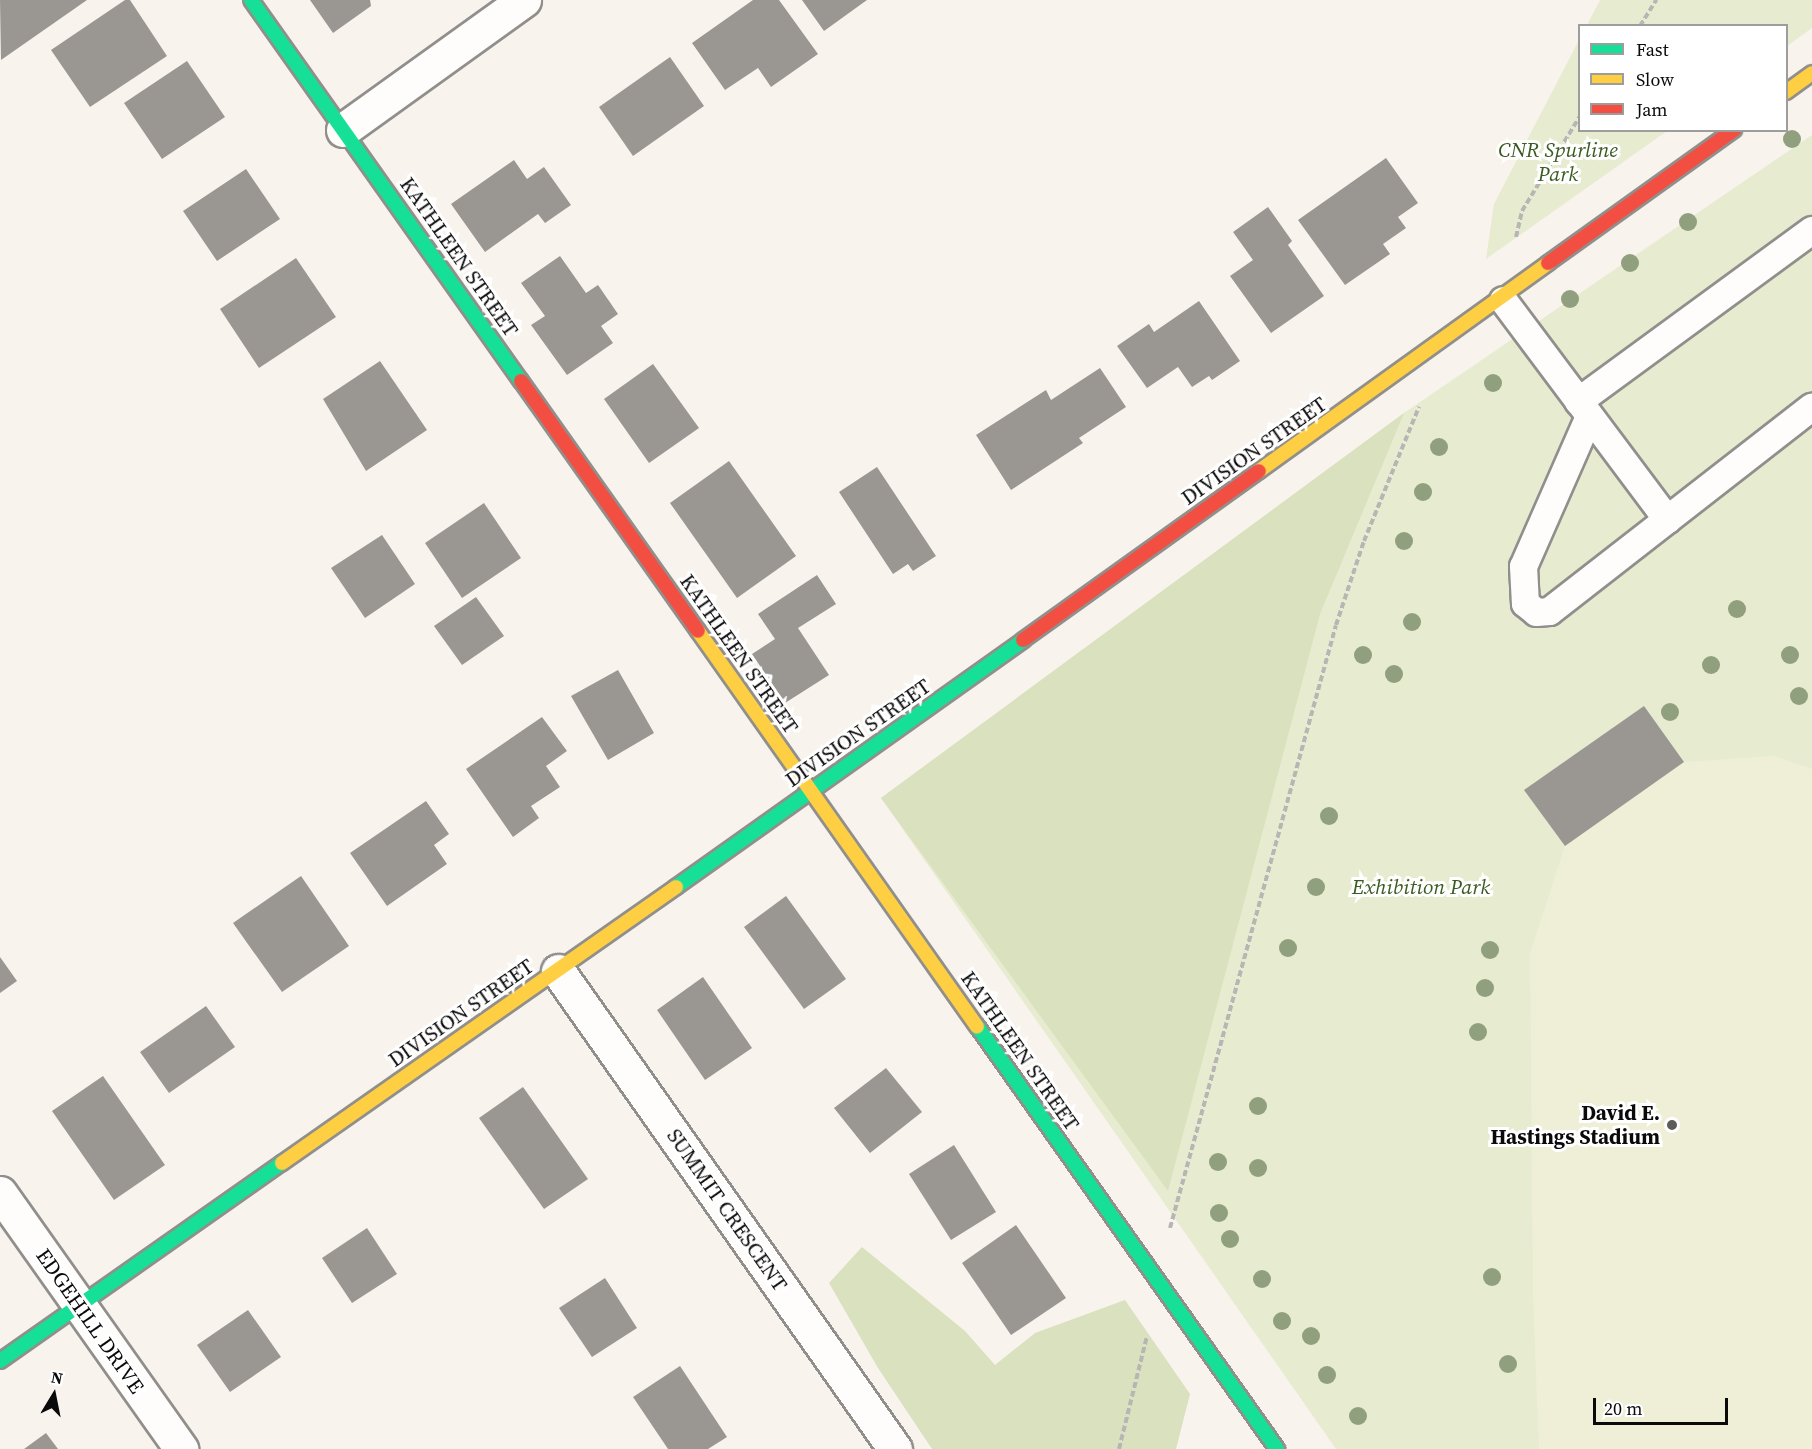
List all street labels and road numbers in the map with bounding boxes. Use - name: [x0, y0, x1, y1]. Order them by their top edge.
- street label: KATHLEEN STREET: [395, 172, 523, 342]
- street label: DIVISION STREET: [1177, 391, 1331, 511]
- street label: KATHLEEN STREET: [675, 569, 803, 739]
- street label: DIVISION STREET: [781, 673, 935, 793]
- street label: DIVISION STREET: [384, 953, 538, 1073]
- street label: KATHLEEN STREET: [956, 966, 1084, 1136]
- street label: SUMMIT CRESCENT: [661, 1124, 793, 1296]
- street label: EDGEHILL DRIVE: [31, 1244, 149, 1398]

